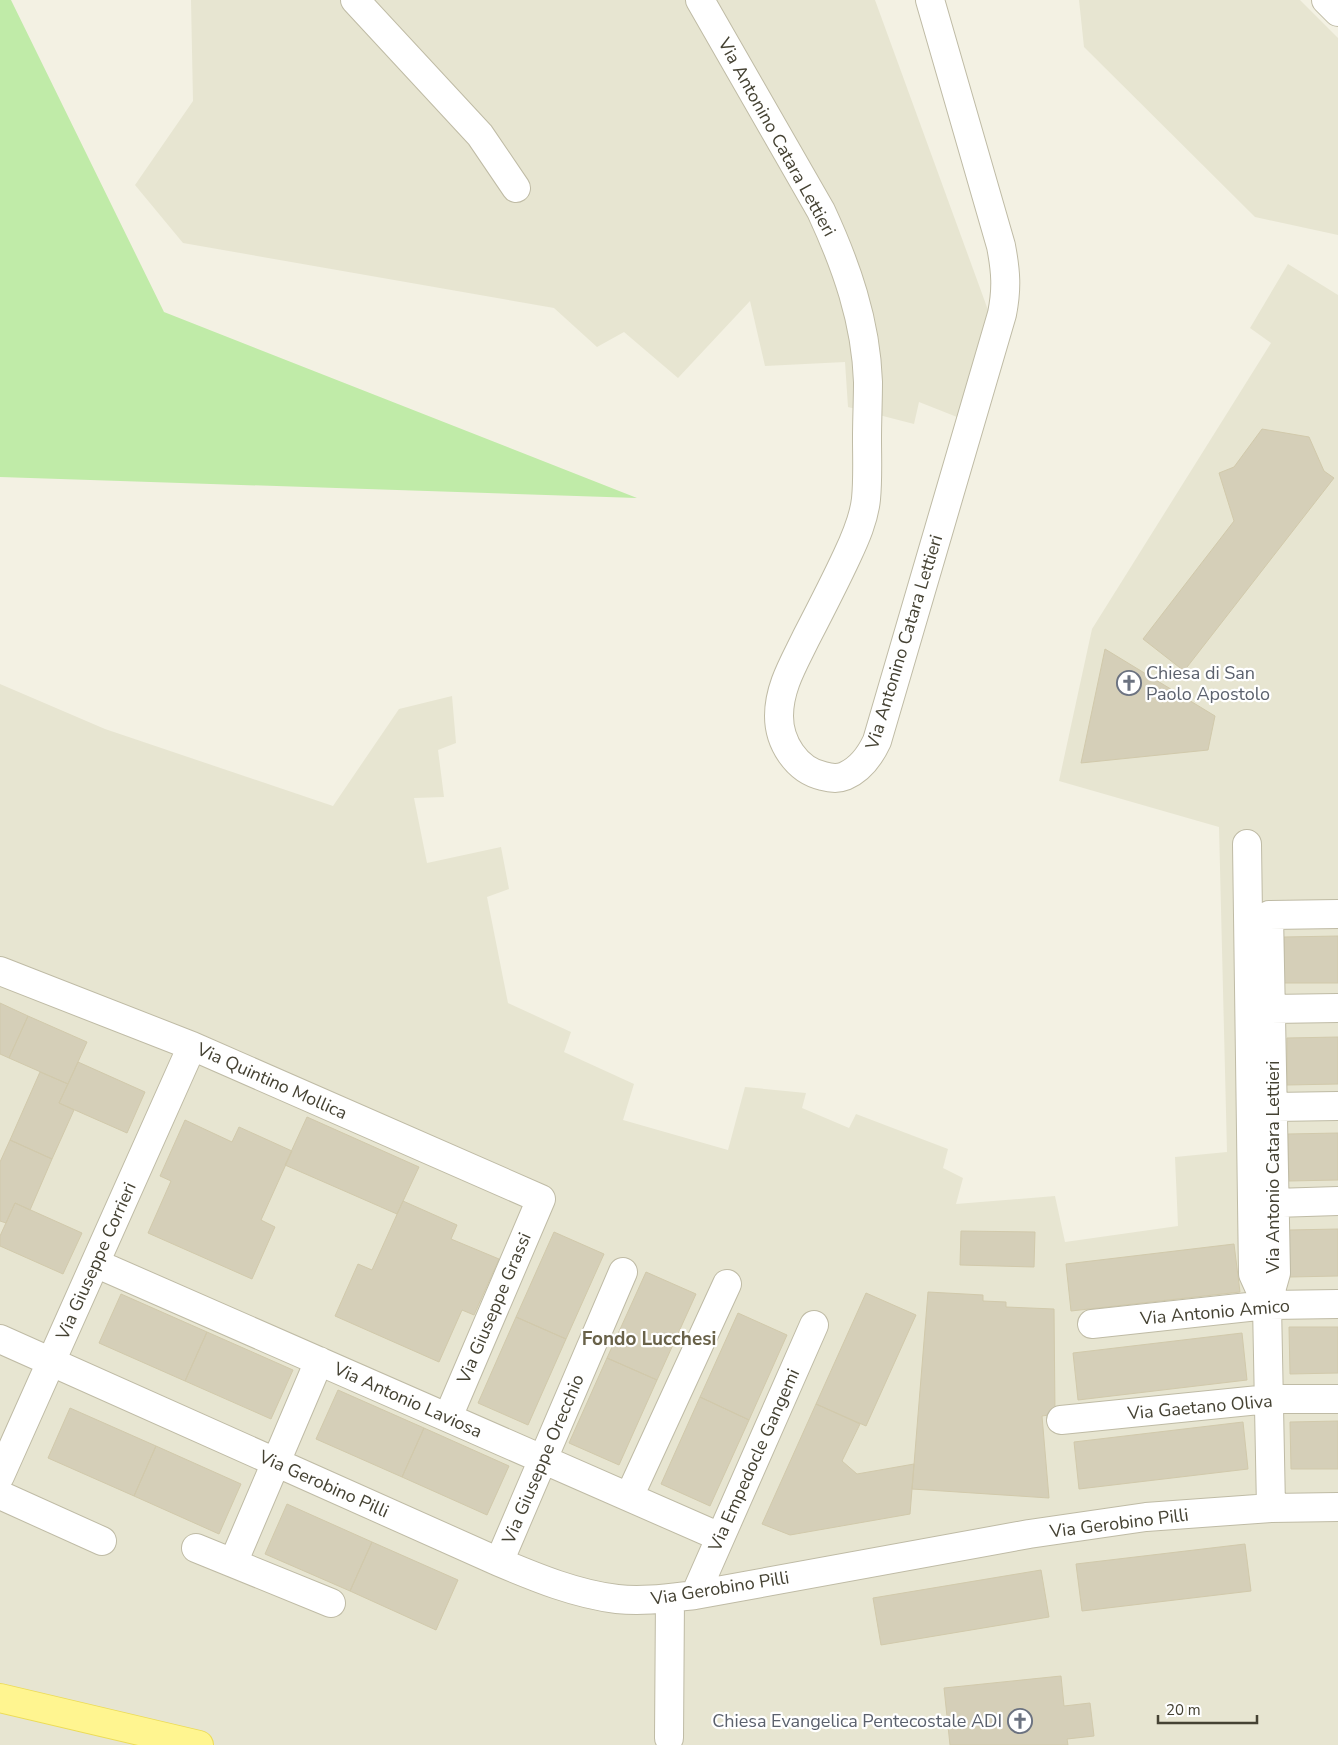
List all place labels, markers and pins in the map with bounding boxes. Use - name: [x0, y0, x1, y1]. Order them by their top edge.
- place label: Chiesa di San Paolo Apostolo: [1146, 661, 1270, 706]
- church icon: Chiesa di San Paolo Apostolo: [1116, 670, 1142, 696]
- church icon: Chiesa Evangelica Pentecostale ADI: [1007, 1708, 1033, 1734]
- place label: Chiesa Evangelica Pentecostale ADI: [712, 1709, 1002, 1733]

